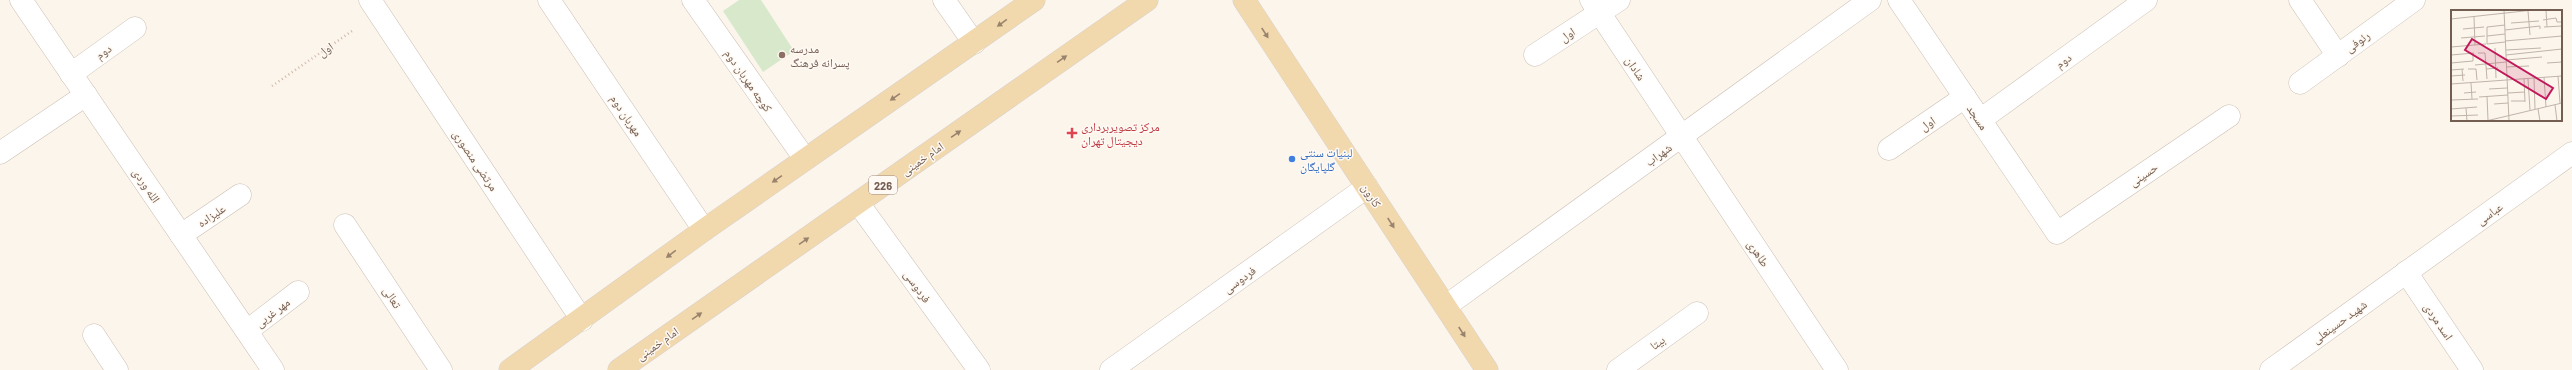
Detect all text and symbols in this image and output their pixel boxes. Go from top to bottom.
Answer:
inset map [2451,10,2562,121]
one-way arrow [997,19,1007,27]
street label: اول [1557,24,1578,45]
one-way arrow [1262,27,1269,38]
street label: رئوفی [2342,27,2373,55]
street label: اول [315,39,336,60]
street label: دوم [92,40,115,63]
place label: مدرسه پسرانه فرهنگ [790,41,850,70]
street label: کوچه مهربان دوم [721,46,776,115]
street label: دوم [2052,49,2075,72]
marker: مدرسه پسرانه فرهنگ [777,50,787,60]
street label: شادان [1622,53,1649,83]
one-way arrow [1057,55,1067,63]
street label: مهربان دوم [606,92,646,140]
one-way arrow [890,93,901,101]
street label: مسجد [1964,102,1991,133]
street label: اول [1917,113,1938,134]
place label: مرکز تصویربرداری دیجیتال تهران [1081,119,1160,148]
street label: مرتضی منصوری [450,127,501,194]
marker: مرکز تصویربرداری دیجیتال تهران [1066,127,1078,139]
one-way arrow [950,130,961,138]
street label: امام خمینی [898,138,947,179]
street label: شهراب [1642,140,1675,169]
place label: لبنیات سنتی گلپایگان [1300,145,1353,174]
marker: لبنیات سنتی گلپایگان [1287,154,1297,164]
street label: حسینی [2126,159,2161,190]
street label: الله وردی [130,165,164,206]
one-way arrow [772,175,782,183]
road number: 226 [869,176,897,194]
street label: کارون [1358,181,1385,210]
street label: عباسی [2473,199,2506,228]
street label: علیزاده [194,201,228,230]
one-way arrow [1387,218,1395,228]
one-way arrow [798,237,809,245]
street label: طاهری [1744,237,1773,270]
one-way arrow [666,250,677,259]
street label: فردوسی [1220,263,1259,296]
street label: فردوسی [901,267,934,306]
street label: تعالی [380,284,405,311]
street label: مهر غربی [252,294,293,331]
street label: شهید حسینعلی [2309,296,2370,347]
street label: اسد مردی [2421,300,2456,343]
one-way arrow [692,312,702,320]
street label: امام خمینی [633,323,682,364]
one-way arrow [1458,326,1466,337]
street label: بیتا [1647,332,1668,353]

